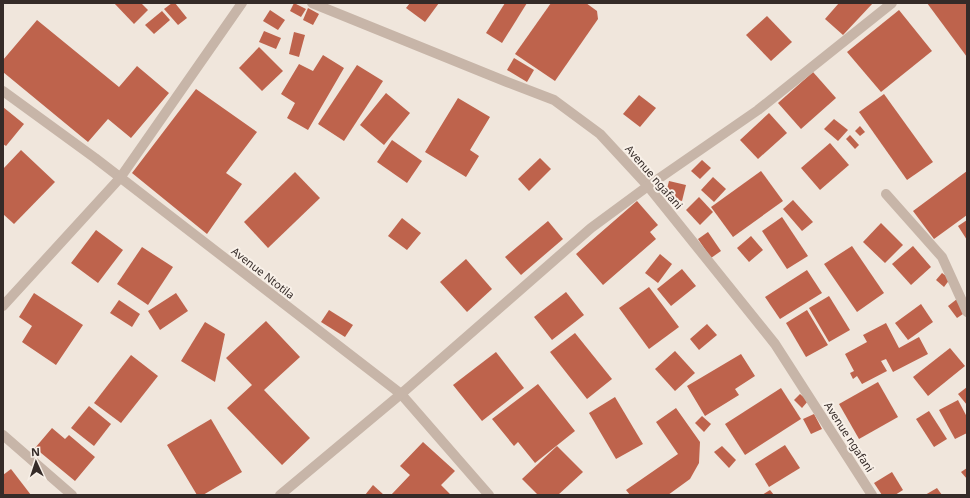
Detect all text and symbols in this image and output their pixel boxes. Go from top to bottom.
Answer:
street label: Avenue ngafani [622,141,687,212]
street label: Avenue Ntotila [229,243,298,302]
street label: Avenue ngafani [821,399,878,475]
north arrow [16,442,56,482]
text: N [31,444,40,459]

